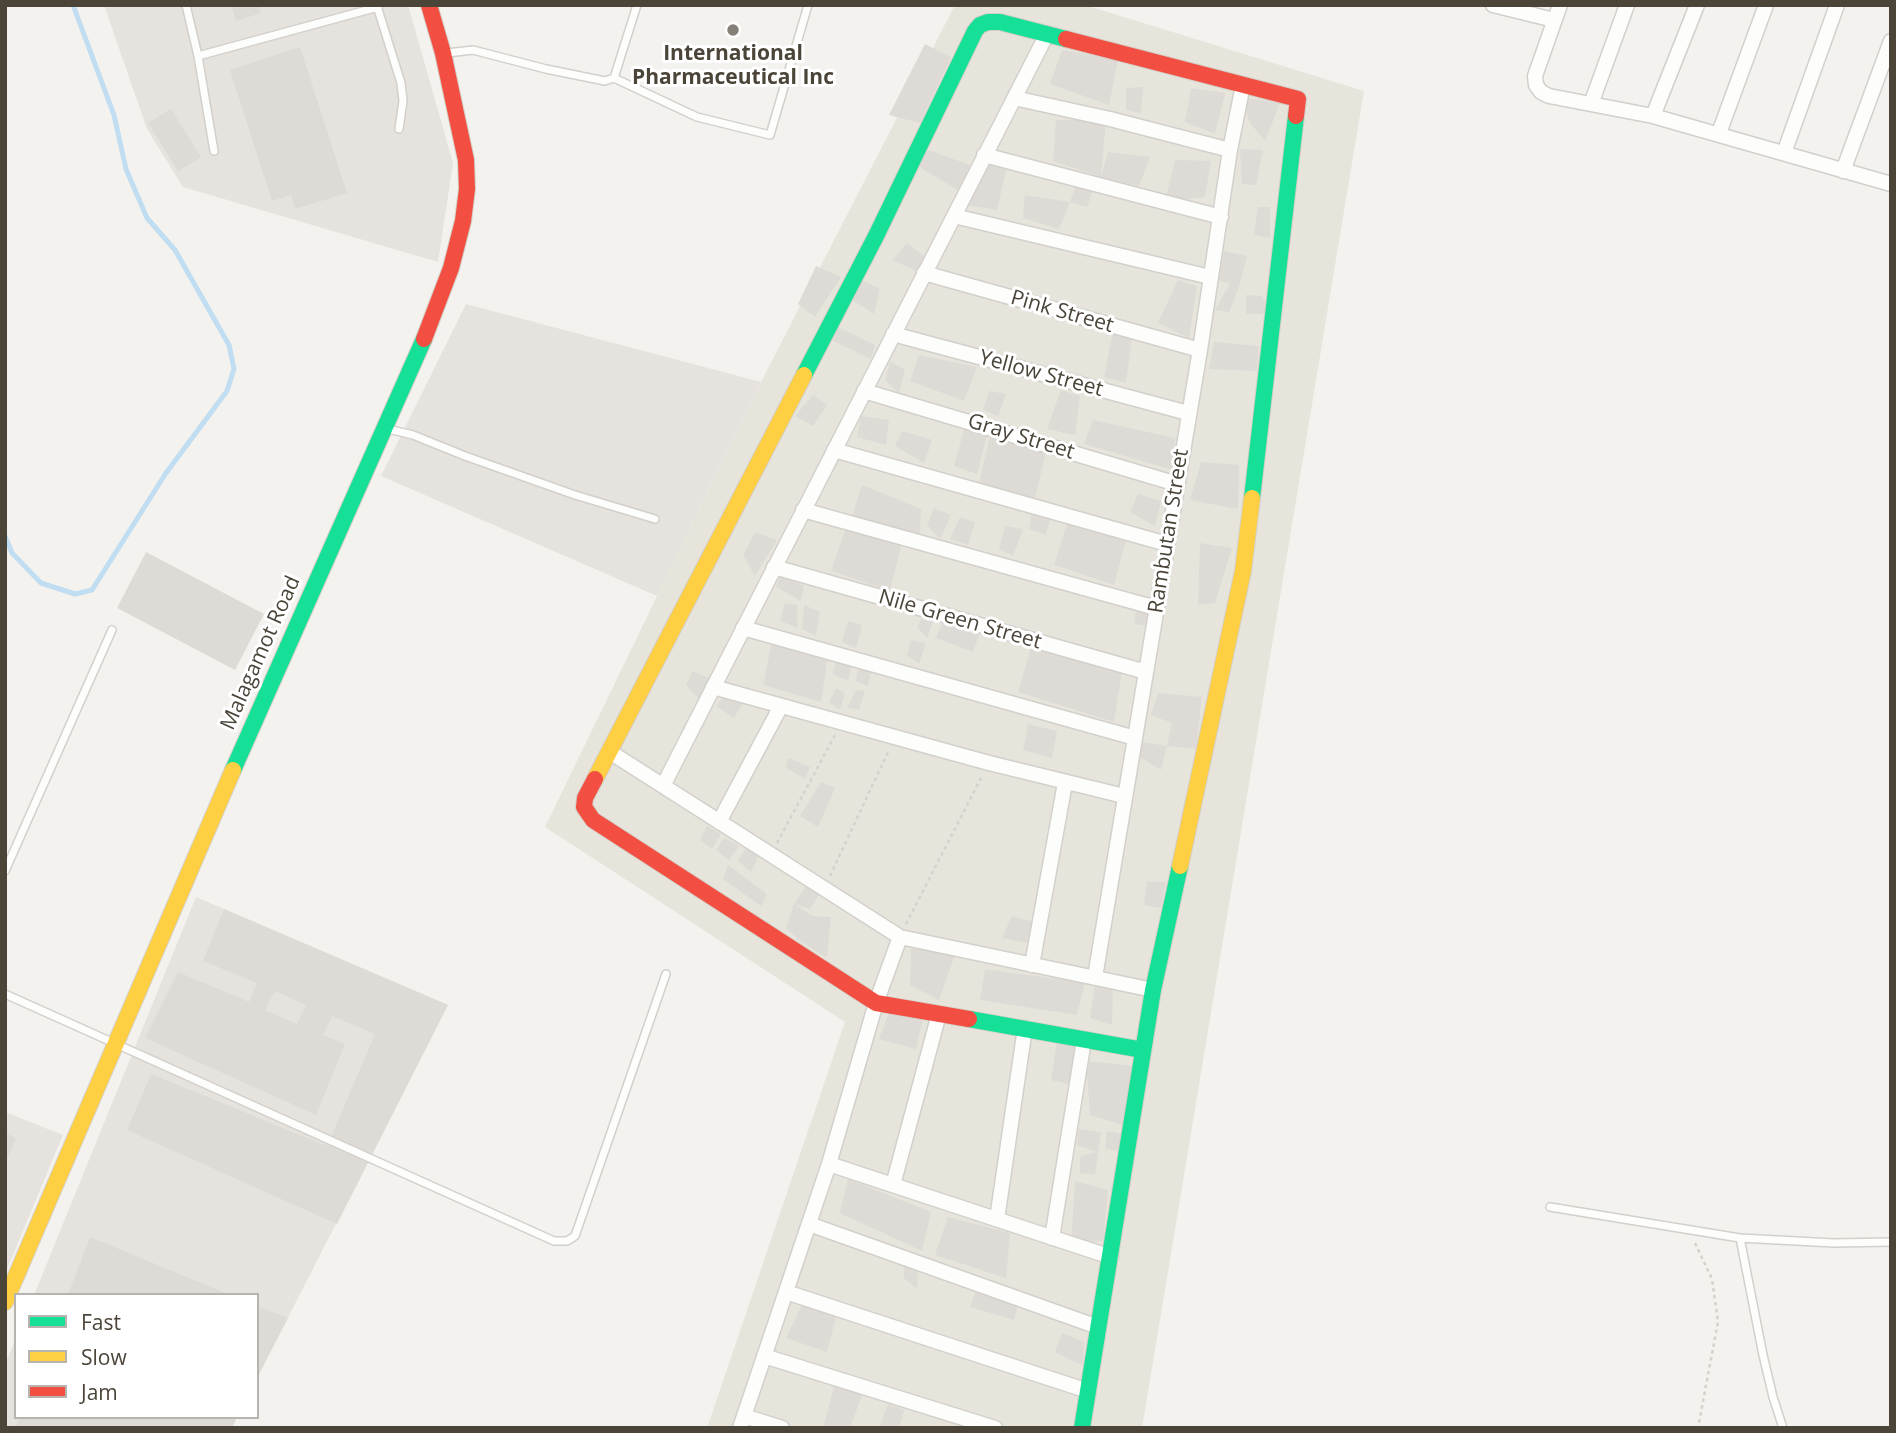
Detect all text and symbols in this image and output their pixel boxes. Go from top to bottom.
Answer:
marker: International Pharmaceutical Inc [725,22,741,38]
place label: International Pharmaceutical Inc [632,41,834,91]
street label: Pink Street [1008,285,1116,339]
street label: Yellow Street [976,345,1106,403]
street label: Gray Street [965,409,1077,465]
street label: Rambutan Street [1144,447,1194,615]
street label: Malagamot Road [216,572,306,734]
street label: Nile Green Street [876,585,1044,655]
legend [14,1293,259,1419]
text: Fast [81,1308,121,1336]
text: Slow [81,1343,127,1371]
text: Jam [81,1378,118,1406]

